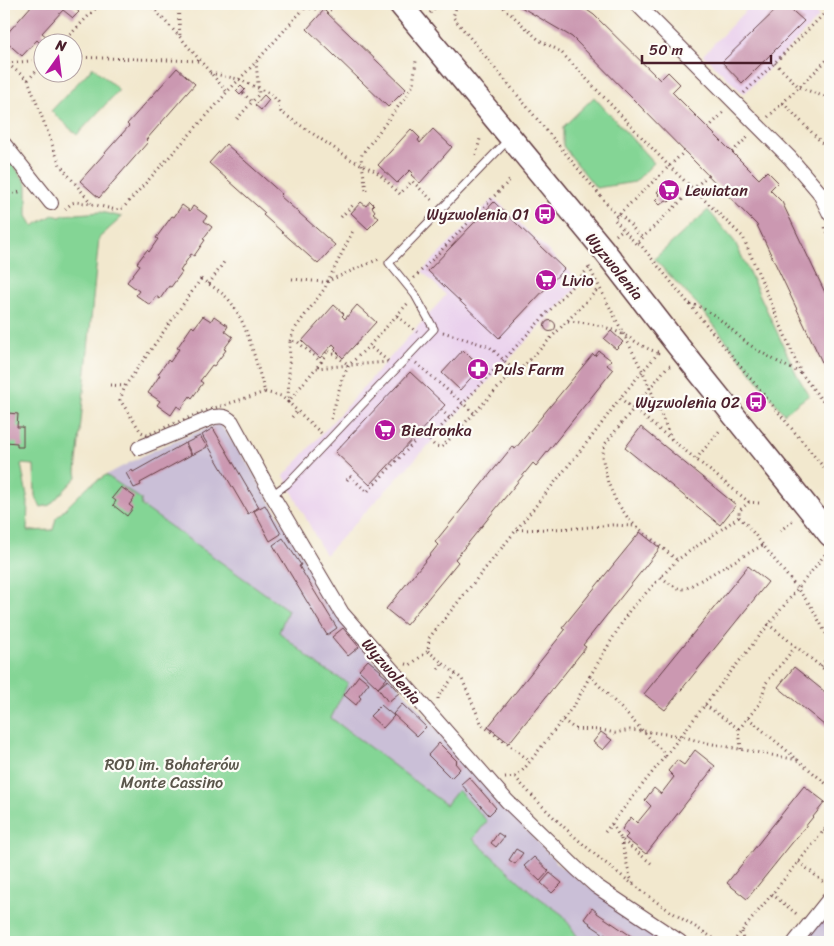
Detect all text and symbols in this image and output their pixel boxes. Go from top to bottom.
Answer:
north arrow [32,32,82,82]
text: N [52,32,69,59]
scale bar [642,32,770,64]
text: 50 m [649,37,684,63]
place label: Lewiatan [685,176,748,205]
supermarket icon: Lewiatan [657,178,681,202]
place label: Wyzwolenia 01 [427,200,529,229]
bus stop icon: Wyzwolenia 01 [533,202,557,226]
street label: Wyzwolenia [578,226,651,307]
place label: Livio [562,266,594,295]
supermarket icon: Livio [534,268,558,292]
place label: Puls Farm [494,355,564,384]
pharmacy icon: Puls Farm [466,357,490,381]
place label: Wyzwolenia 02 [635,388,740,417]
bus stop icon: Wyzwolenia 02 [744,390,768,414]
place label: Biedronka [401,416,472,445]
supermarket icon: Biedronka [373,418,397,442]
street label: Wyzwolenia [354,631,429,712]
park label: ROD im. Bohaterów Monte Cassino [105,750,239,797]

